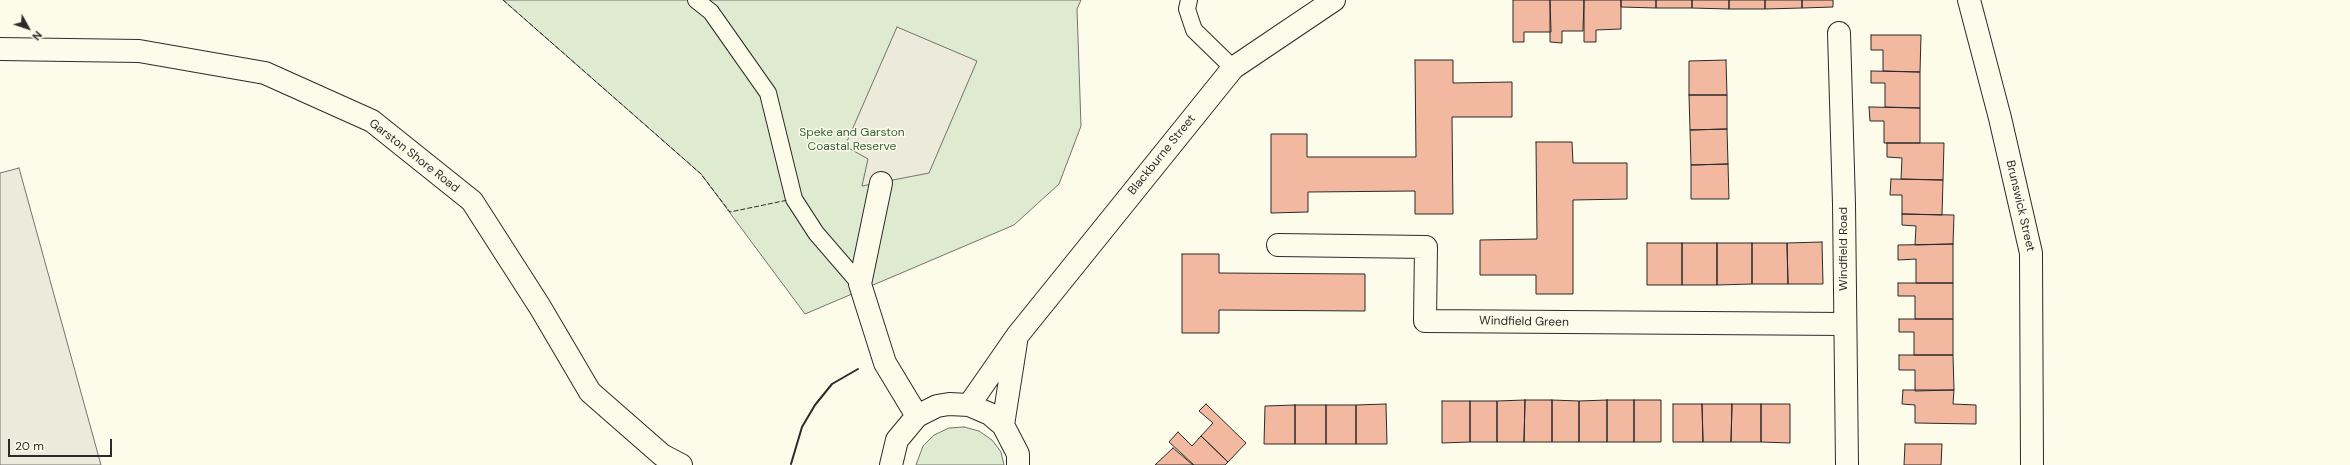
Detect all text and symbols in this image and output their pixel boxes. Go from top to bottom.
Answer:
north arrow [8,8,48,48]
text: N [29,28,45,43]
street label: Blackburne Street [1125,112,1199,198]
street label: Garston Shore Road [366,116,462,196]
park label: Speke and Garston Coastal Reserve [799,126,905,154]
street label: Brunswick Street [2002,159,2038,253]
street label: Windfield Road [1837,207,1851,291]
street label: Windfield Green [1479,314,1569,330]
scale bar [10,431,114,457]
text: 20 m [15,438,44,454]

